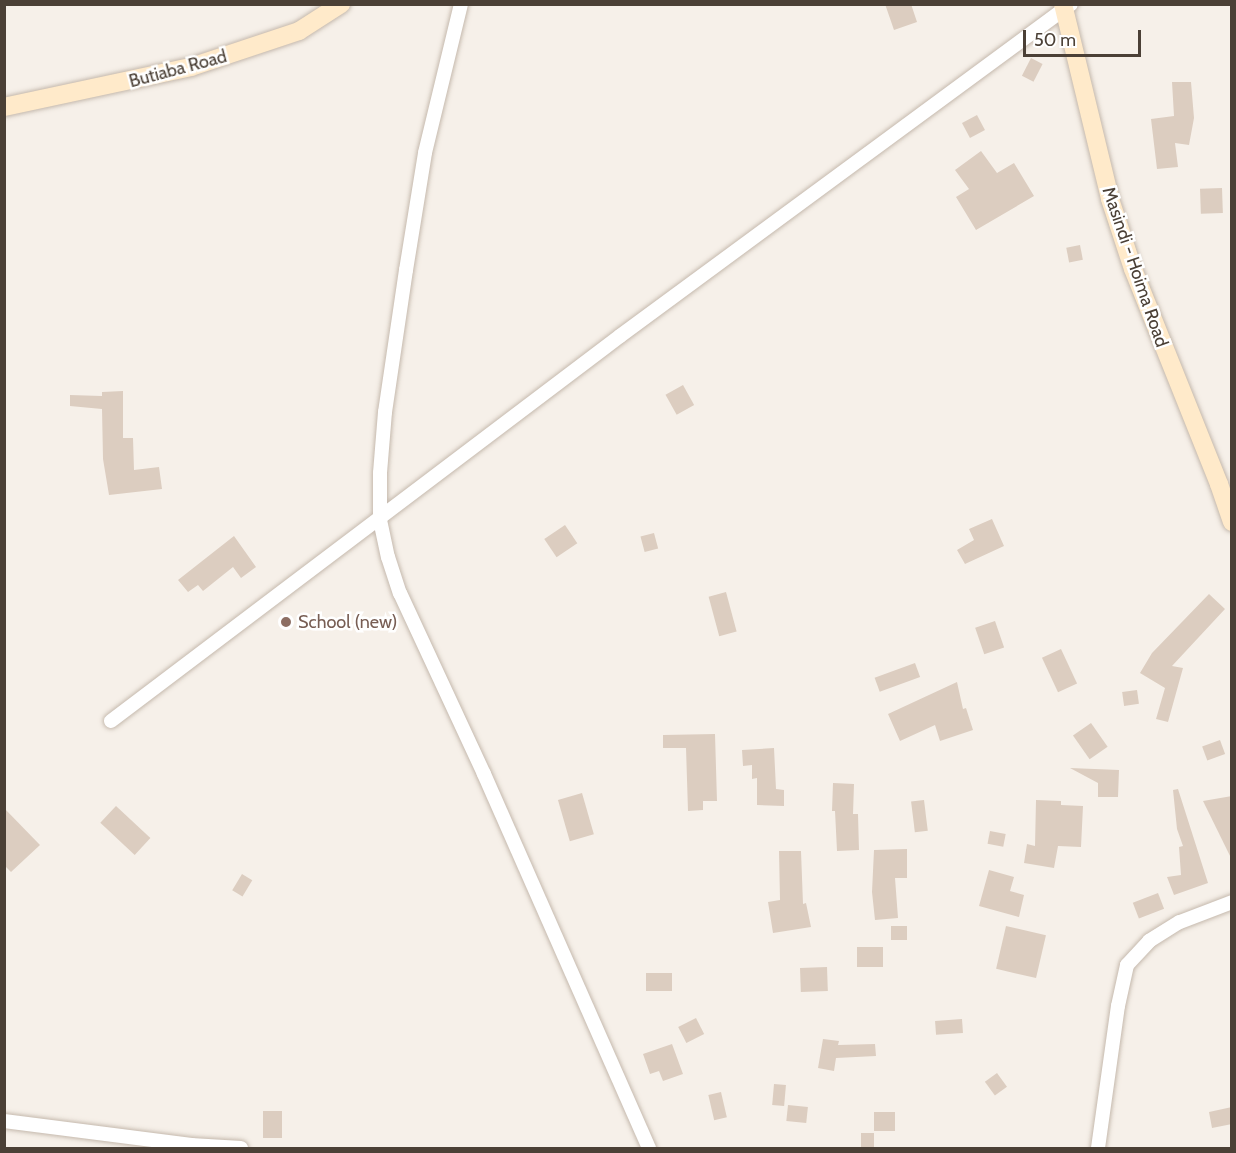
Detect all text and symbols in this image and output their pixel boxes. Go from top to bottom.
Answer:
scale bar [1026,18,1144,56]
text: 50 m [1034,29,1076,51]
street label: Butiaba Road [127,46,229,92]
street label: Masindi - Hoima Road [1097,184,1173,350]
place label: School (new) [298,611,397,633]
marker: School (new) [279,615,293,629]

